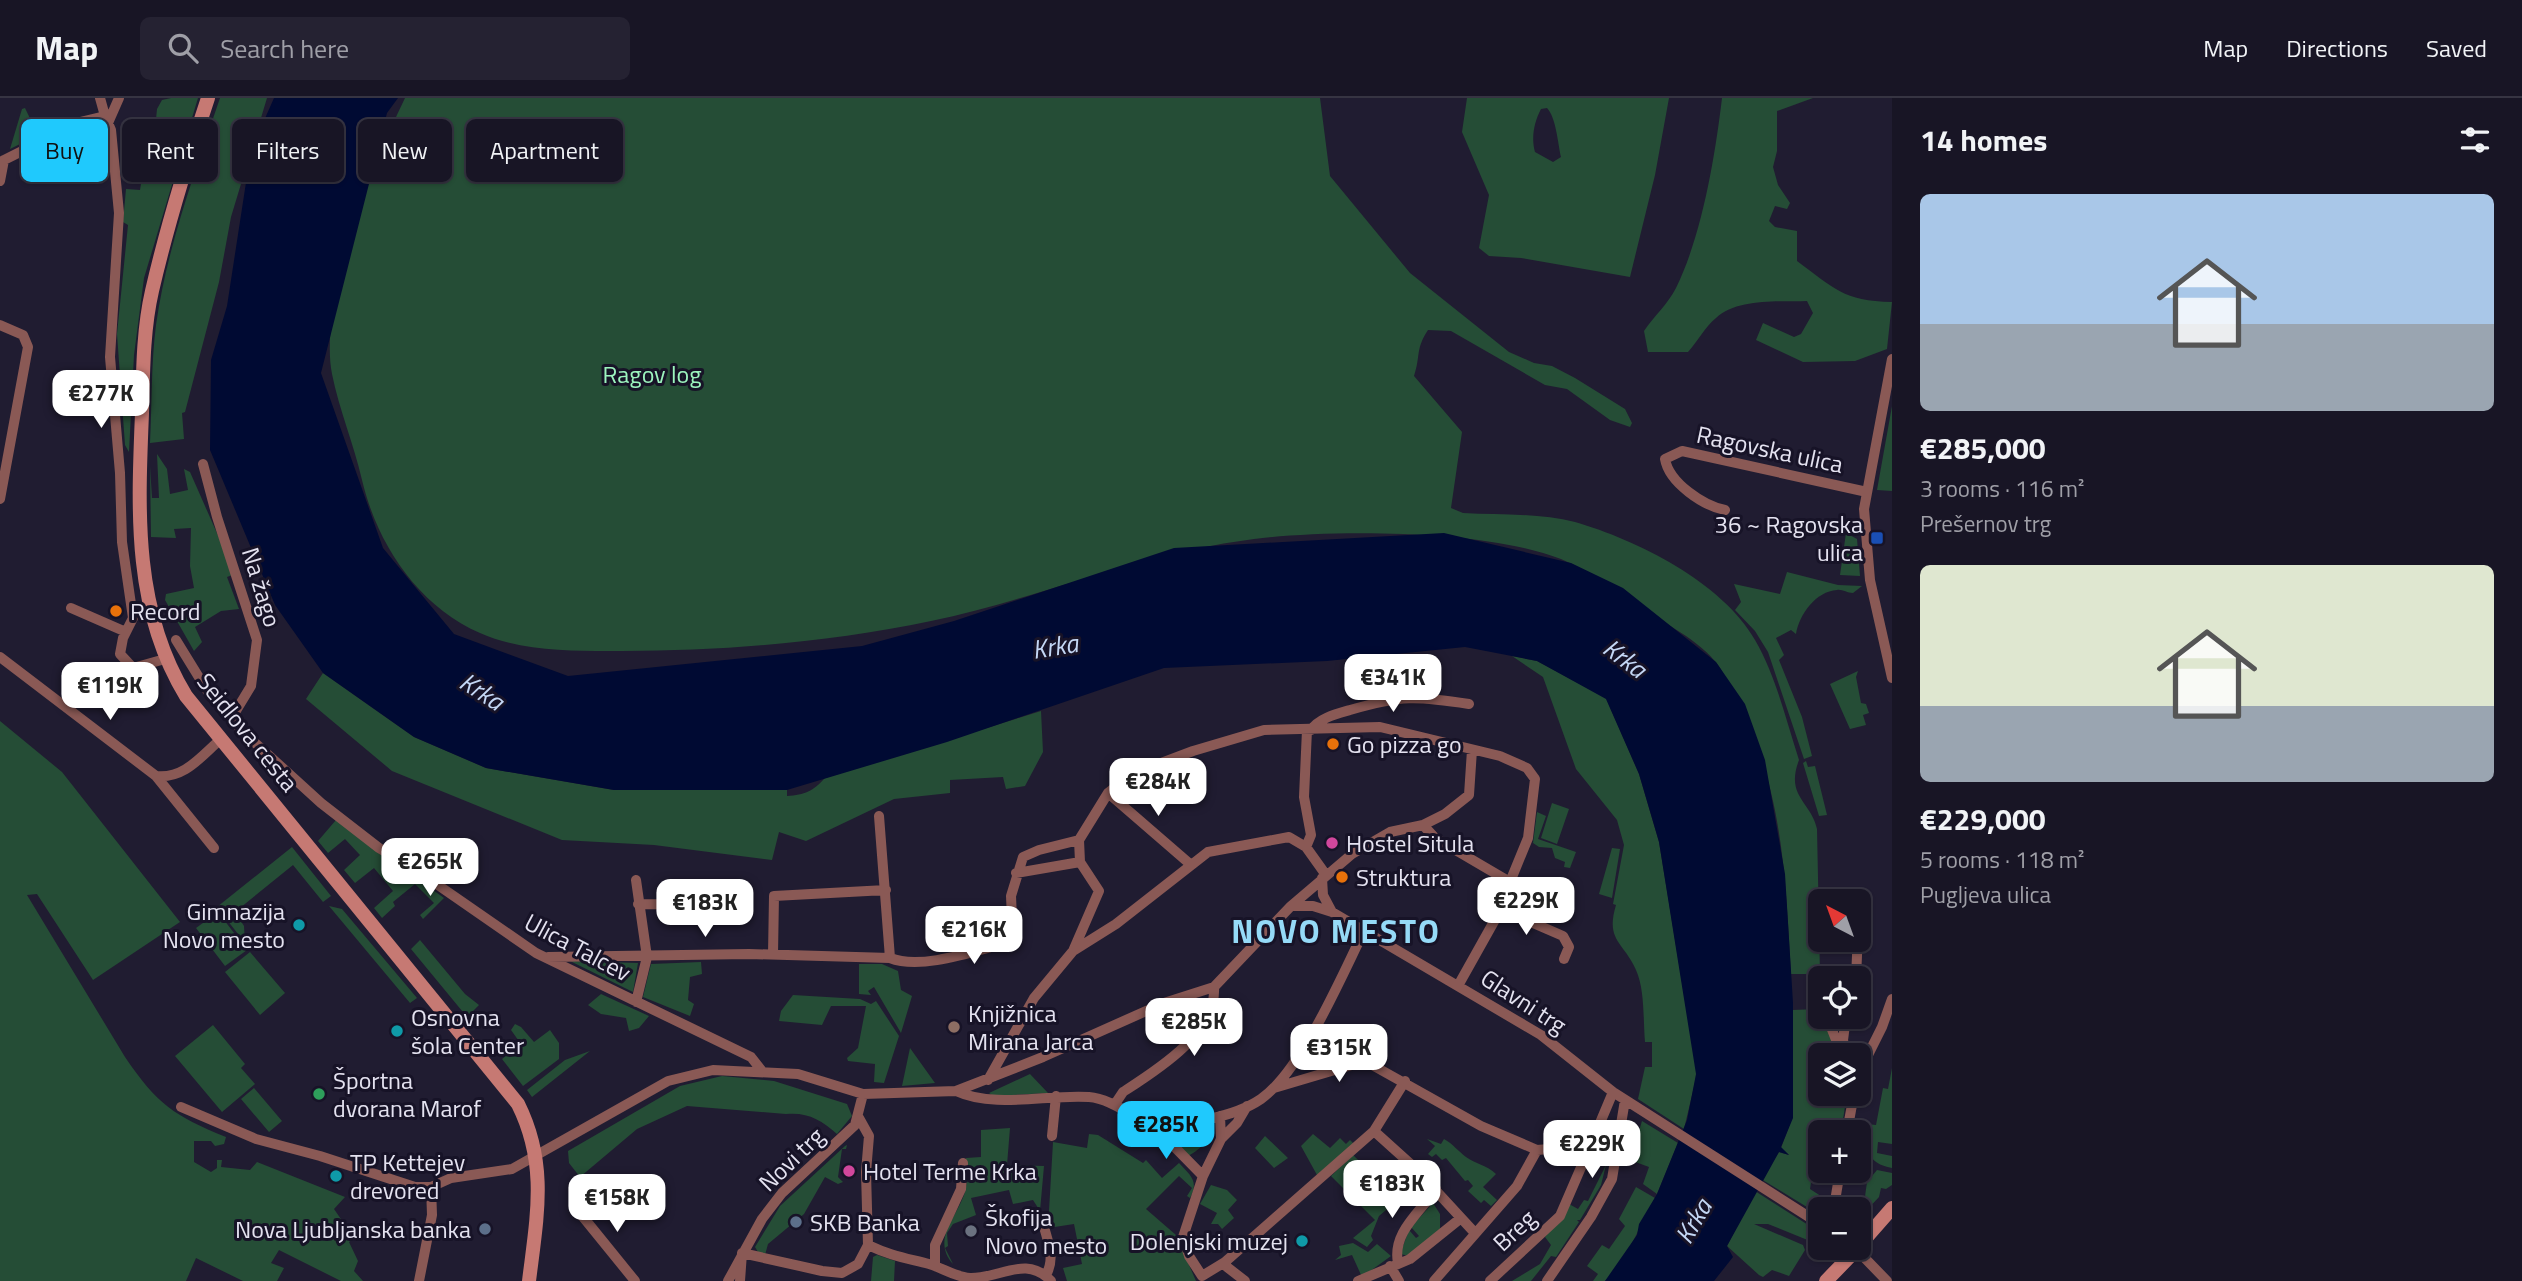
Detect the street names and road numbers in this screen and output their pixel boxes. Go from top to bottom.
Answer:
street label: Ragovska ulica [1693,416,1847,482]
street label: Na žago [233,543,291,631]
street label: Seidlova cesta [189,665,307,799]
street label: Ulica Talcev [518,904,638,990]
street label: Glavni trg [1474,960,1574,1042]
street label: Novi trg [750,1118,832,1200]
street label: Breg [1484,1201,1544,1259]

